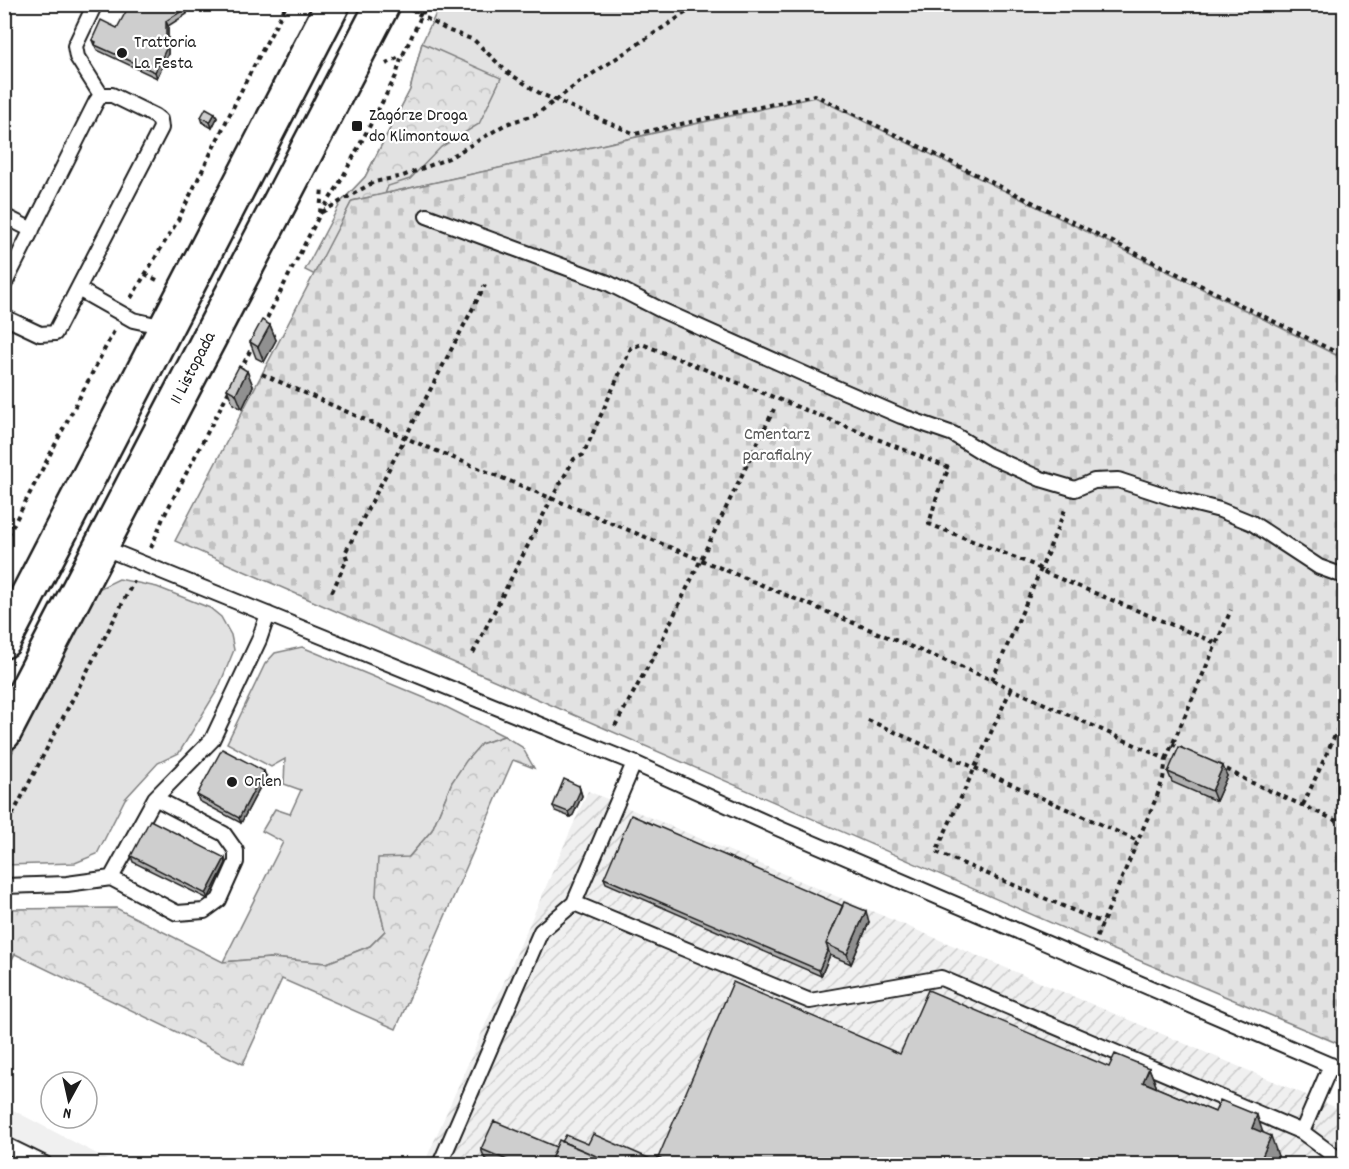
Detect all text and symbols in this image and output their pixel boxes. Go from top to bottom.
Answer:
place label: Trattoria La Festa [134,31,197,77]
marker: Trattoria La Festa [115,46,129,60]
place label: Zagórze Droga do Klimontowa [369,104,469,150]
marker: Zagórze Droga do Klimontowa [350,119,364,133]
street label: 11 Listopada [164,327,223,409]
park label: Cmentarz parafialny [743,423,812,469]
place label: Orlen [244,770,282,795]
marker: Orlen [225,775,239,789]
north arrow [39,1070,99,1130]
text: N [62,1100,73,1124]

